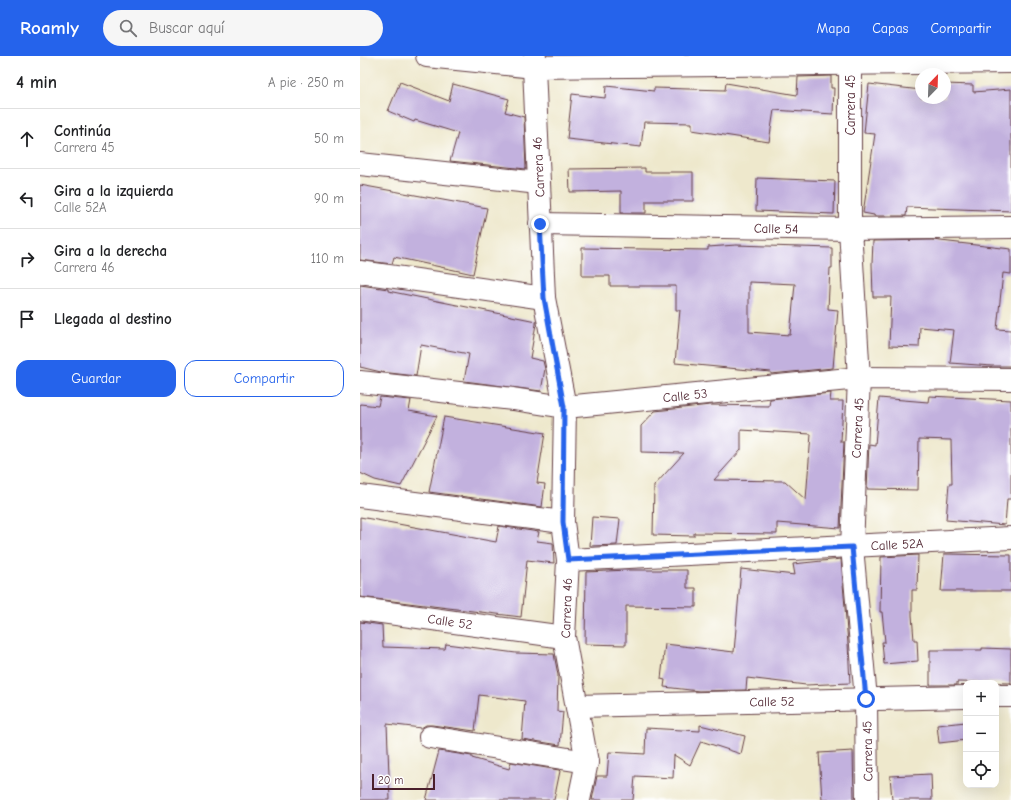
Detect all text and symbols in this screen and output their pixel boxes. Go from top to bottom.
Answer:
search box [103,10,383,46]
text: Roamly [20,17,79,39]
icon: search [117,17,139,39]
text: Buscar aquí [149,19,225,37]
text: Mapa [817,20,850,37]
text: Capas [872,20,908,37]
text: Compartir [930,20,991,37]
north arrow [915,68,951,104]
text: 4 min [16,73,57,92]
text: A pie · 250 m [268,75,344,90]
street label: Carrera 45 [843,75,858,135]
text: Continúa [54,122,111,140]
icon: ahead [16,128,38,150]
text: 50 m [314,131,344,146]
street label: Carrera 46 [529,136,548,198]
text: Carrera 45 [54,140,115,155]
text: Gira a la izquierda [54,182,174,200]
icon: left [16,188,38,210]
text: 90 m [314,191,344,206]
text: Calle 52A [54,200,107,215]
route end [531,215,549,233]
street label: Calle 54 [754,221,798,236]
text: Gira a la derecha [54,242,167,260]
icon: right [16,248,38,270]
text: 110 m [311,251,344,266]
text: Carrera 46 [54,260,115,275]
icon: arrive [16,308,38,330]
text: Llegada al destino [54,310,172,328]
button: Guardar [16,360,176,397]
button: Compartir [184,360,344,397]
street label: Calle 53 [662,386,708,405]
street label: Carrera 45 [848,397,867,459]
street label: Calle 52A [870,536,924,553]
street label: Carrera 46 [558,577,575,639]
street label: Calle 52 [427,611,473,632]
map controls [963,680,999,788]
button: + [963,680,999,716]
route start [857,690,875,708]
street label: Calle 52 [749,694,795,709]
button: − [963,716,999,752]
street label: Carrera 45 [859,721,876,781]
button: locate [963,752,999,788]
scale bar [372,772,435,791]
text: 20 m [378,774,403,787]

